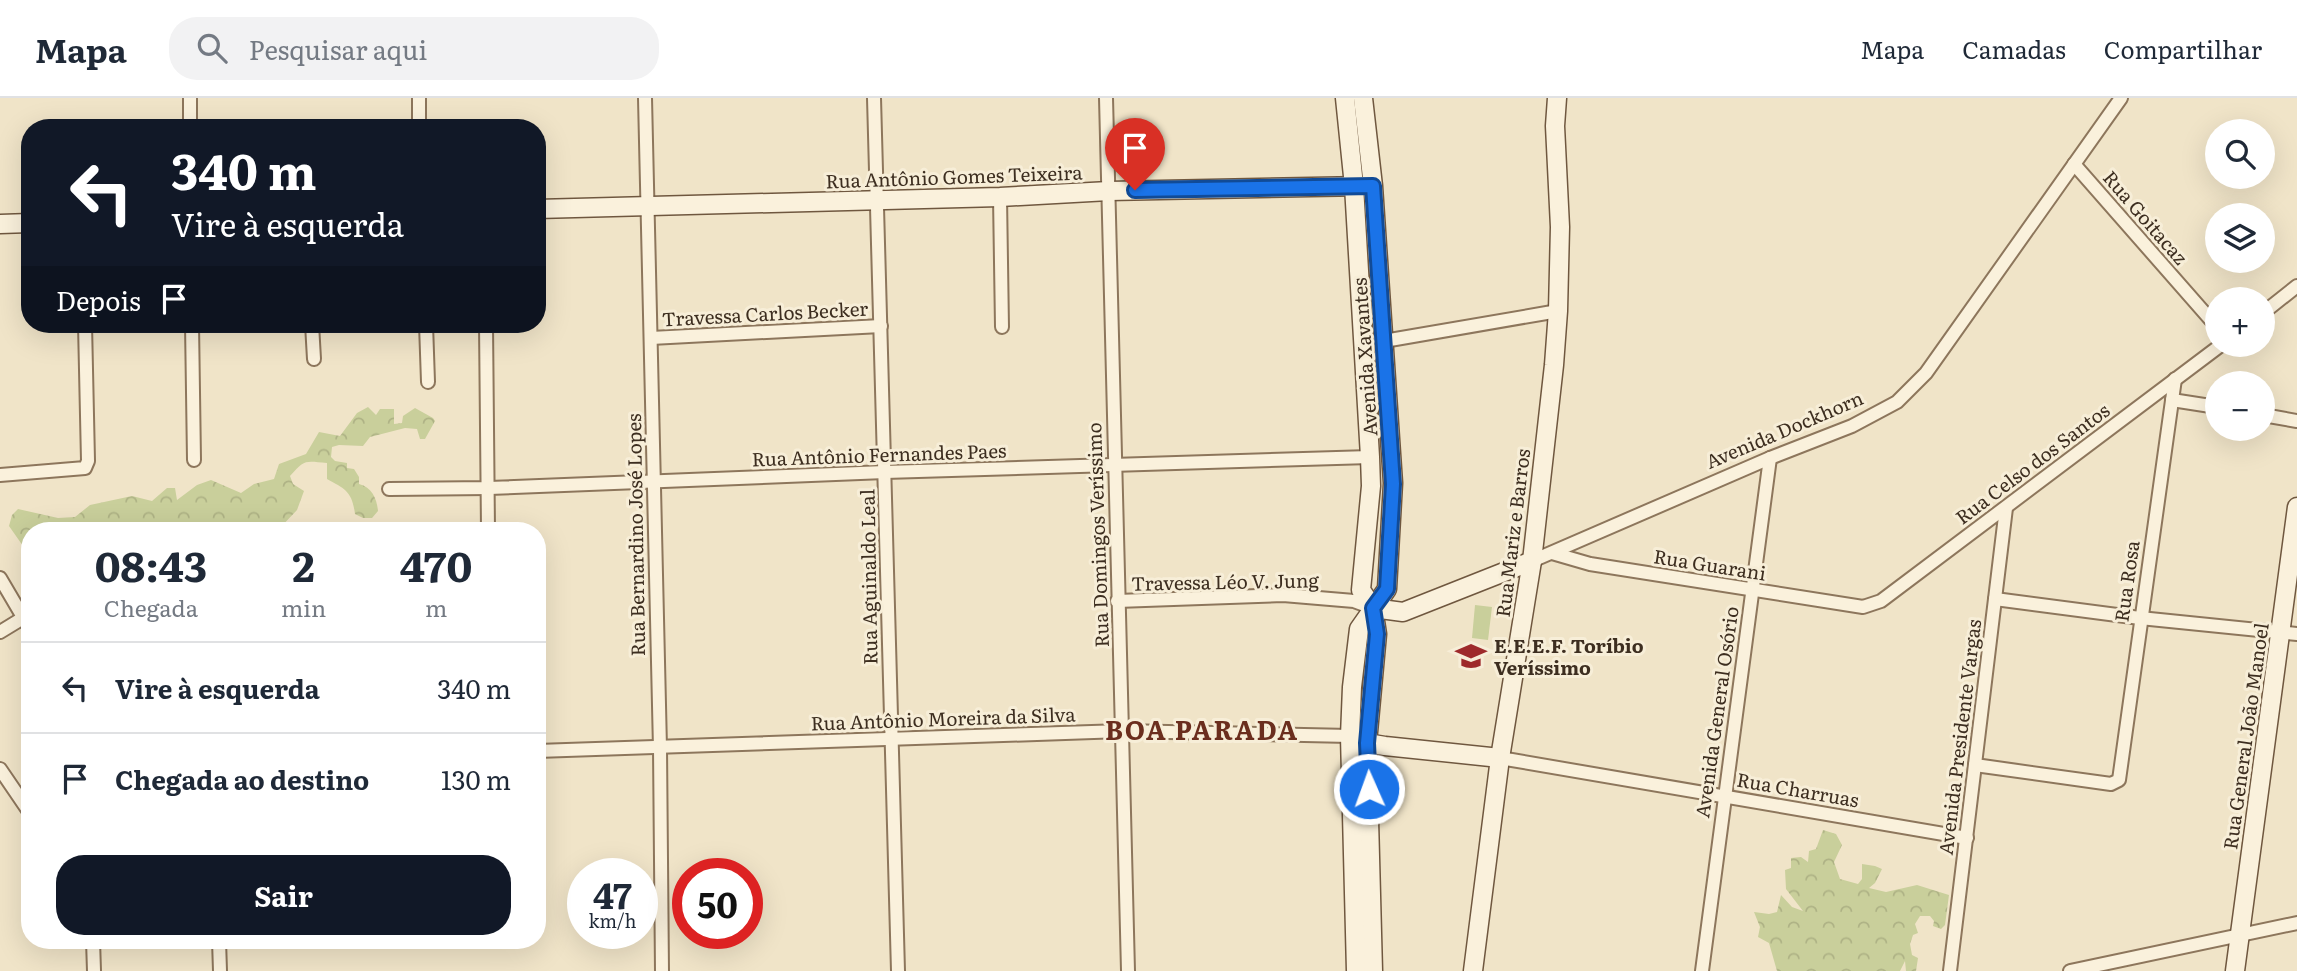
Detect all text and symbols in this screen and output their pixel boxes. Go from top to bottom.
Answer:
search box [169,17,659,80]
text: Mapa [35,24,127,73]
icon: search [193,29,231,67]
text: Pesquisar aqui [249,29,427,68]
text: Mapa [1860,31,1924,66]
text: Camadas [1962,31,2066,66]
text: Compartilhar [2104,31,2262,66]
pin [1105,118,1165,190]
map controls [2205,119,2275,441]
button: search [2205,119,2275,189]
icon: arrive [1116,129,1154,167]
text: 340 m [171,132,317,205]
icon: left [56,147,147,238]
street label: Rua Antônio Gomes Teixeira [825,157,1084,194]
street label: Rua Goitacaz [2097,164,2195,270]
text: Vire à esquerda [171,199,404,247]
button: layers [2205,203,2275,273]
street label: Avenida Xavantes [1344,276,1384,437]
text: Depois [56,280,141,319]
icon: arrive [155,280,193,318]
button: + [2205,287,2275,357]
street label: Travessa Carlos Becker [661,294,869,332]
button: − [2205,371,2275,441]
street label: Avenida Dockhorn [1701,383,1867,475]
street label: Rua Celso dos Santos [1949,395,2115,530]
street label: Rua Bernardino José Lopes [619,413,651,657]
street label: Rua Domingos Veríssimo [1079,422,1115,648]
street label: Rua Antônio Fernandes Paes [751,436,1007,472]
street label: Rua Mariz e Barros [1488,447,1536,619]
street label: Rua Aguinaldo Leal [852,489,884,665]
text: 08:43 [95,533,207,595]
text: 2 [292,533,315,595]
text: 470 [400,533,472,595]
street label: Rua Rosa [2106,538,2146,623]
street label: Rua Guarani [1652,541,1768,587]
street label: Travessa Léo V. Jung [1131,565,1320,597]
text: Chegada [104,590,198,624]
text: min [281,590,326,624]
text: m [425,590,447,624]
street label: Avenida General Osório [1687,605,1745,819]
street label: Avenida Presidente Vargas [1931,617,1987,856]
street label: Rua General João Manoel [2215,621,2275,851]
place label: E.E.E.F. Toríbio Veríssimo [1494,631,1644,681]
school or university icon: E.E.E.F. Toríbio Veríssimo [1454,639,1488,673]
text: Vire à esquerda [115,668,320,707]
text: 340 m [437,668,511,707]
icon: left [56,669,94,707]
street label: Rua Antônio Moreira da Silva [810,699,1077,737]
district label: BOA PARADA [1105,709,1299,748]
position arrow [1332,752,1406,826]
text: Chegada ao destino [115,759,369,798]
text: 130 m [441,759,511,798]
icon: arrive [56,760,94,798]
street label: Rua Charruas [1735,764,1862,814]
button: Sair [56,855,511,935]
speed limit sign: 50 [672,858,763,949]
text: 47 [593,868,632,920]
text: km/h [589,907,636,934]

